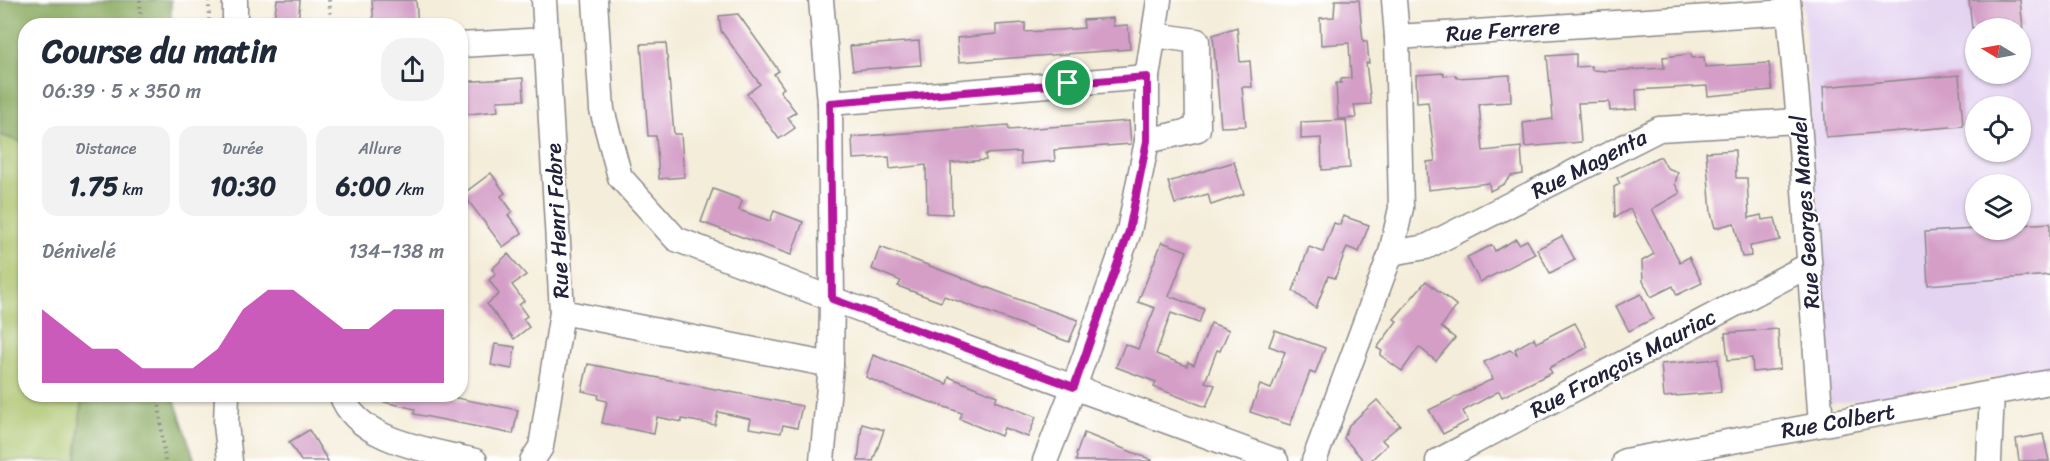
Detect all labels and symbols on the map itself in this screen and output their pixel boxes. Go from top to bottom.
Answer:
street label: Rue Ferrere [1445,7,1561,53]
north arrow [1965,18,2031,84]
pin [1042,57,1093,108]
street label: Rue Georges Mandel [1779,113,1831,310]
street label: Rue Magenta [1524,118,1655,210]
street label: Rue Henri Fabre [533,142,581,300]
street label: Rue François Mauriac [1522,297,1724,429]
street label: Rue Colbert [1778,392,1898,450]

